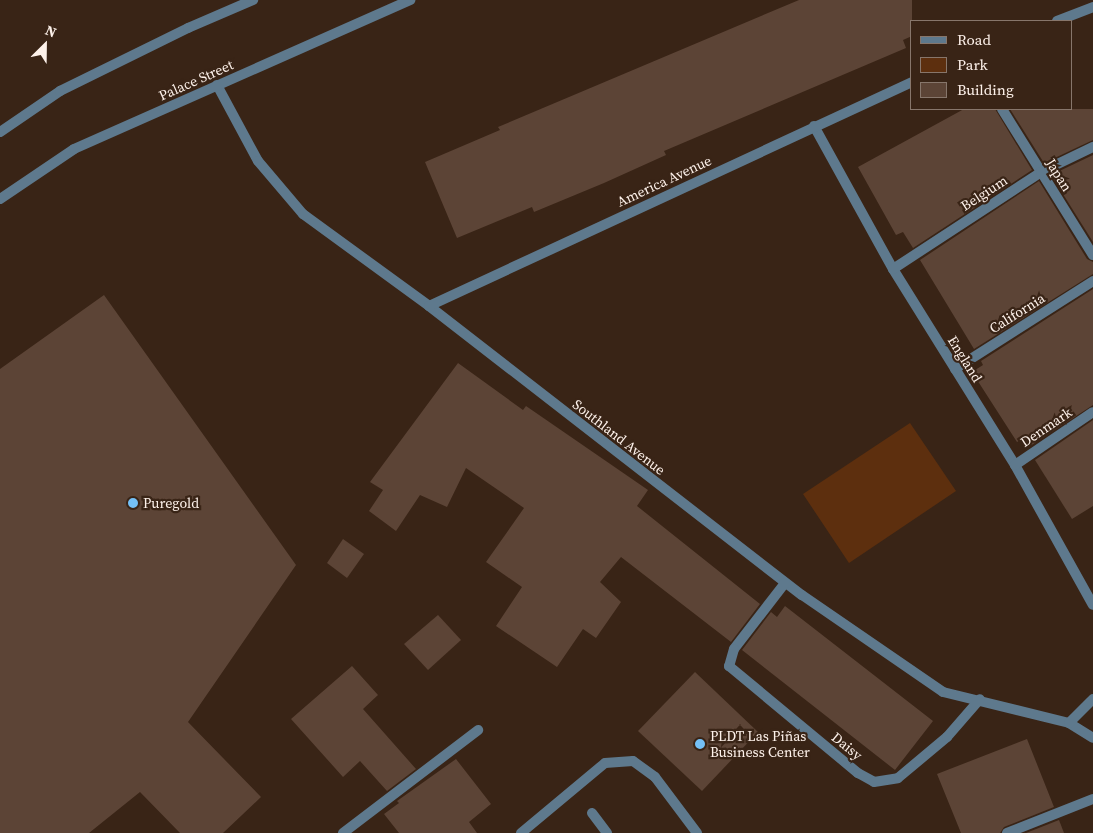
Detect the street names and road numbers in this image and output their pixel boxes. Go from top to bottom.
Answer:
street label: Palace Street [156,56,236,104]
street label: America Avenue [614,152,714,210]
street label: Japan [1042,156,1076,194]
street label: Belgium [958,172,1010,214]
street label: California [986,289,1048,337]
street label: England [944,333,986,385]
street label: Southland Avenue [569,396,669,478]
street label: Denmark [1017,404,1075,450]
street label: Daisy [828,729,866,763]

